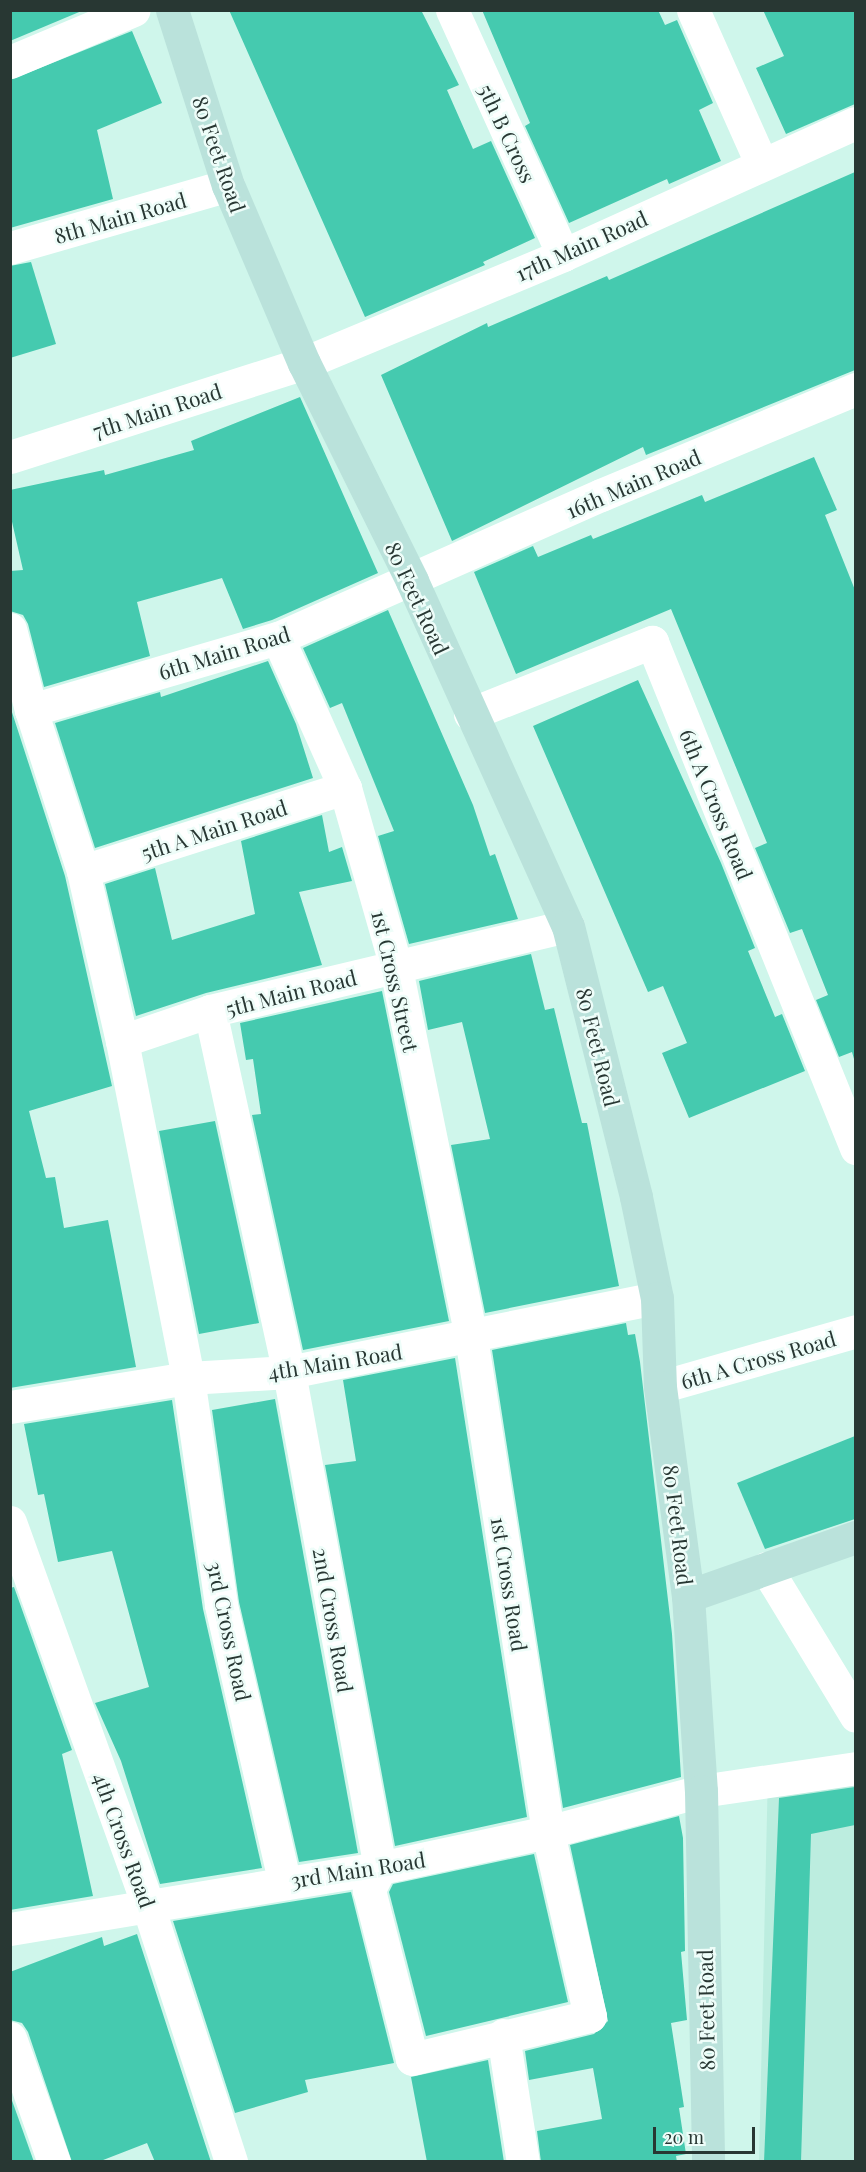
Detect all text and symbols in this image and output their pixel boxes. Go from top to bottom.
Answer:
street label: 5th B Cross [474,80,542,186]
street label: 80 Feet Road [188,92,252,216]
street label: 8th Main Road [51,186,189,248]
street label: 17th Main Road [511,205,651,285]
street label: 7th Main Road [89,377,225,443]
street label: 16th Main Road [562,443,704,523]
street label: 80 Feet Road [381,537,455,659]
street label: 6th Main Road [155,620,293,684]
street label: 6th A Cross Road [675,725,759,883]
street label: 5th A Main Road [138,793,290,865]
street label: 1st Cross Street [367,907,425,1055]
street label: 5th Main Road [223,964,359,1020]
street label: 80 Feet Road [572,985,626,1109]
street label: 6th A Cross Road [677,1325,839,1393]
street label: 4th Main Road [266,1338,404,1384]
street label: 80 Feet Road [659,1463,699,1587]
street label: 1st Cross Road [487,1515,533,1653]
street label: 2nd Cross Road [309,1546,359,1694]
street label: 3rd Cross Road [203,1559,257,1703]
street label: 4th Cross Road [89,1769,161,1911]
street label: 3rd Main Road [289,1846,427,1892]
street label: 80 Feet Road [691,1949,719,2071]
scale bar [656,2115,758,2153]
text: 20 m [664,2125,704,2149]

